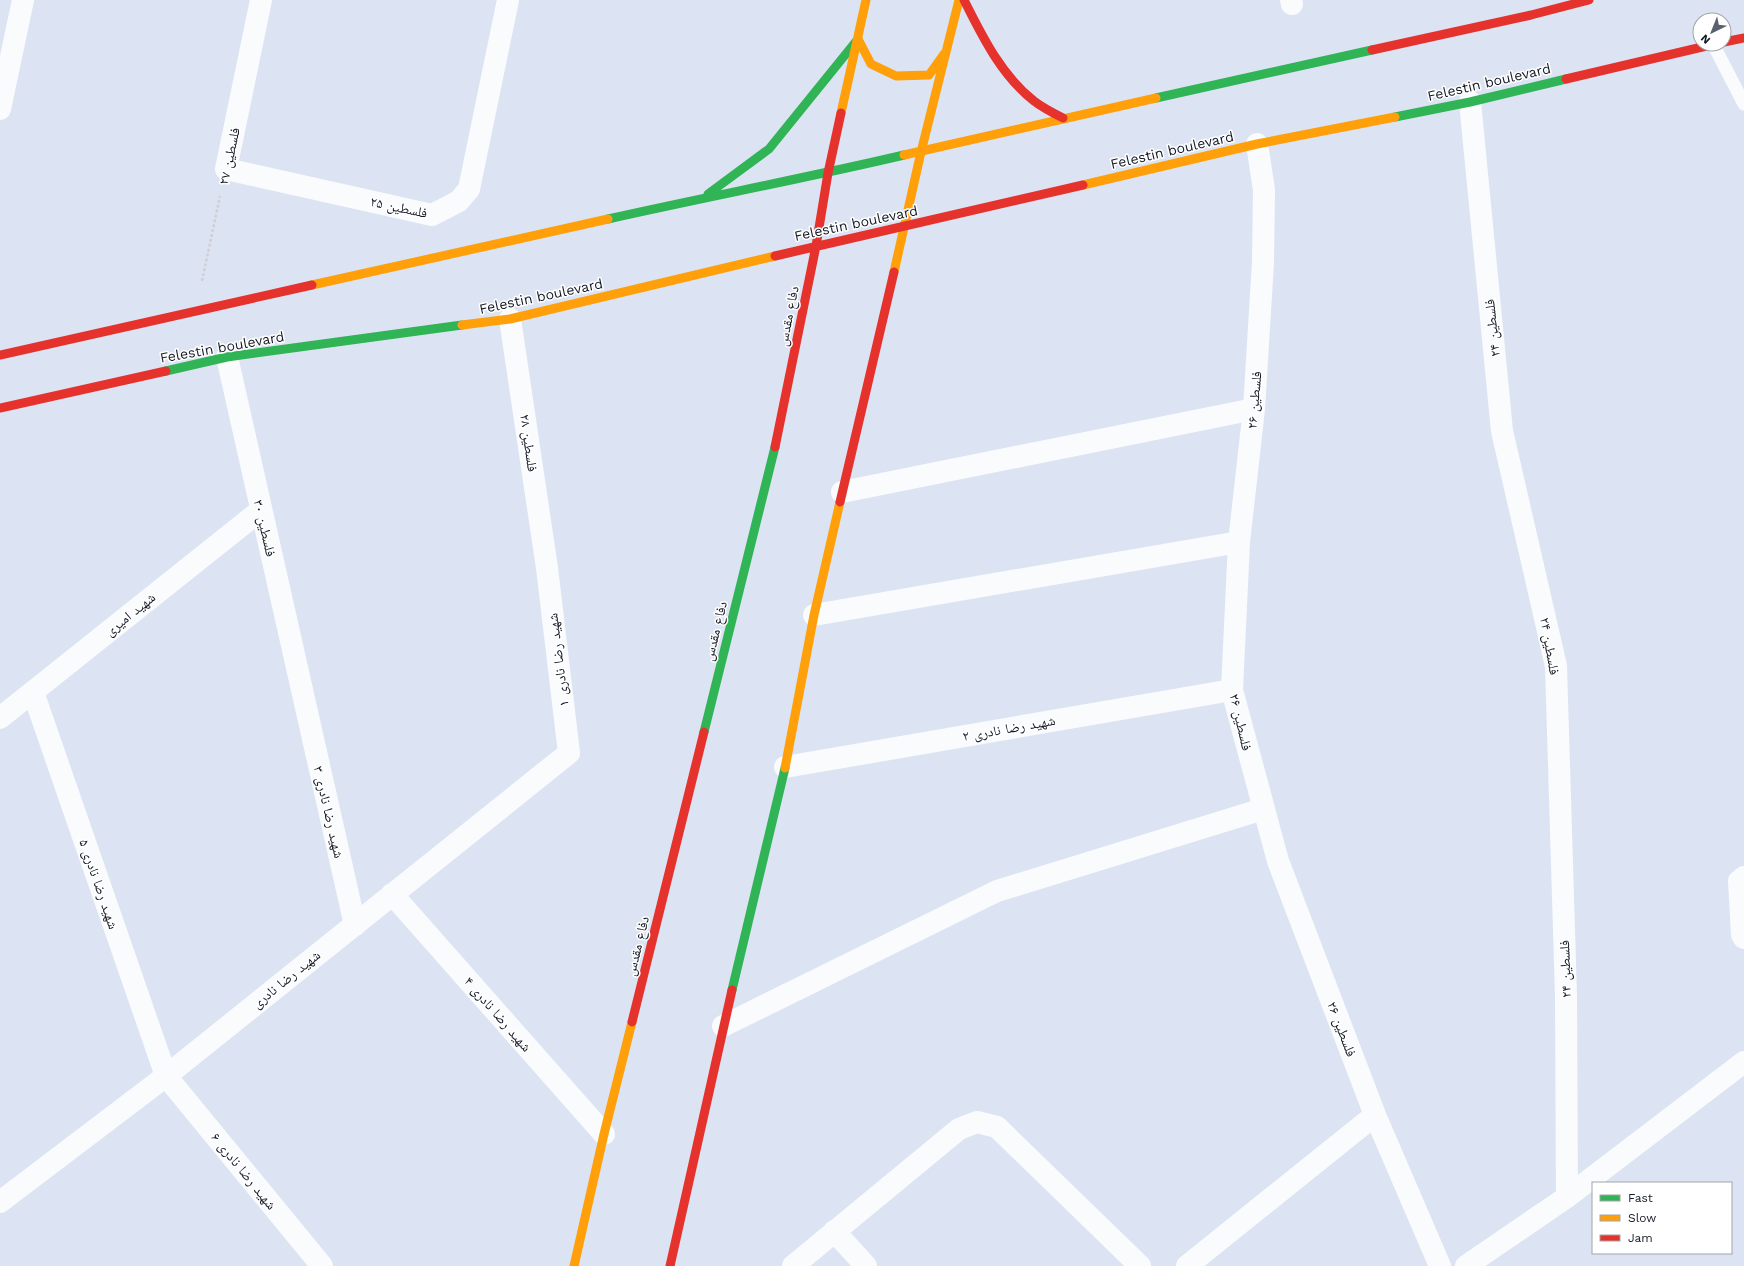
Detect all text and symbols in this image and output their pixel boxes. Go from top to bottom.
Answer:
north arrow [1692,12,1732,52]
text: N [1698,31,1713,46]
street label: Felestin boulevard [1426,60,1552,104]
street label: فلسطین ۲۷ [215,126,244,186]
street label: Felestin boulevard [1109,128,1235,172]
street label: فلسطین ۲۵ [369,193,429,222]
street label: Felestin boulevard [793,202,919,244]
street label: Felestin boulevard [478,275,604,317]
street label: دفاع مقدس [774,284,804,348]
street label: فلسطین ۲۴ [1481,298,1504,358]
street label: Felestin boulevard [159,328,285,366]
street label: فلسطین ۲۶ [1244,370,1266,430]
street label: فلسطین ۲۸ [516,413,541,473]
street label: فلسطین ۳۰ [250,498,279,558]
street label: شهید امیری [102,589,159,640]
street label: دفاع مقدس [700,599,732,663]
street label: شهید رضا نادری ۱ [544,612,573,708]
street label: فلسطین ۲۴ [1536,616,1563,676]
street label: فلسطین ۲۶ [1226,692,1255,752]
street label: شهید رضا نادری ۲ [961,712,1057,745]
street label: شهید رضا نادری ۳ [310,764,347,860]
street label: شهید رضا نادری ۵ [75,837,122,931]
street label: دفاع مقدس [622,914,654,978]
street label: فلسطین ۲۴ [1556,940,1575,998]
street label: شهید رضا نادری [249,947,324,1012]
street label: شهید رضا نادری ۴ [460,973,535,1055]
street label: فلسطین ۲۶ [1323,999,1360,1059]
street label: شهید رضا نادری ۶ [207,1129,280,1213]
legend [1592,1182,1732,1254]
text: Fast [1628,1191,1653,1205]
text: Slow [1628,1211,1656,1225]
text: Jam [1628,1231,1653,1245]

